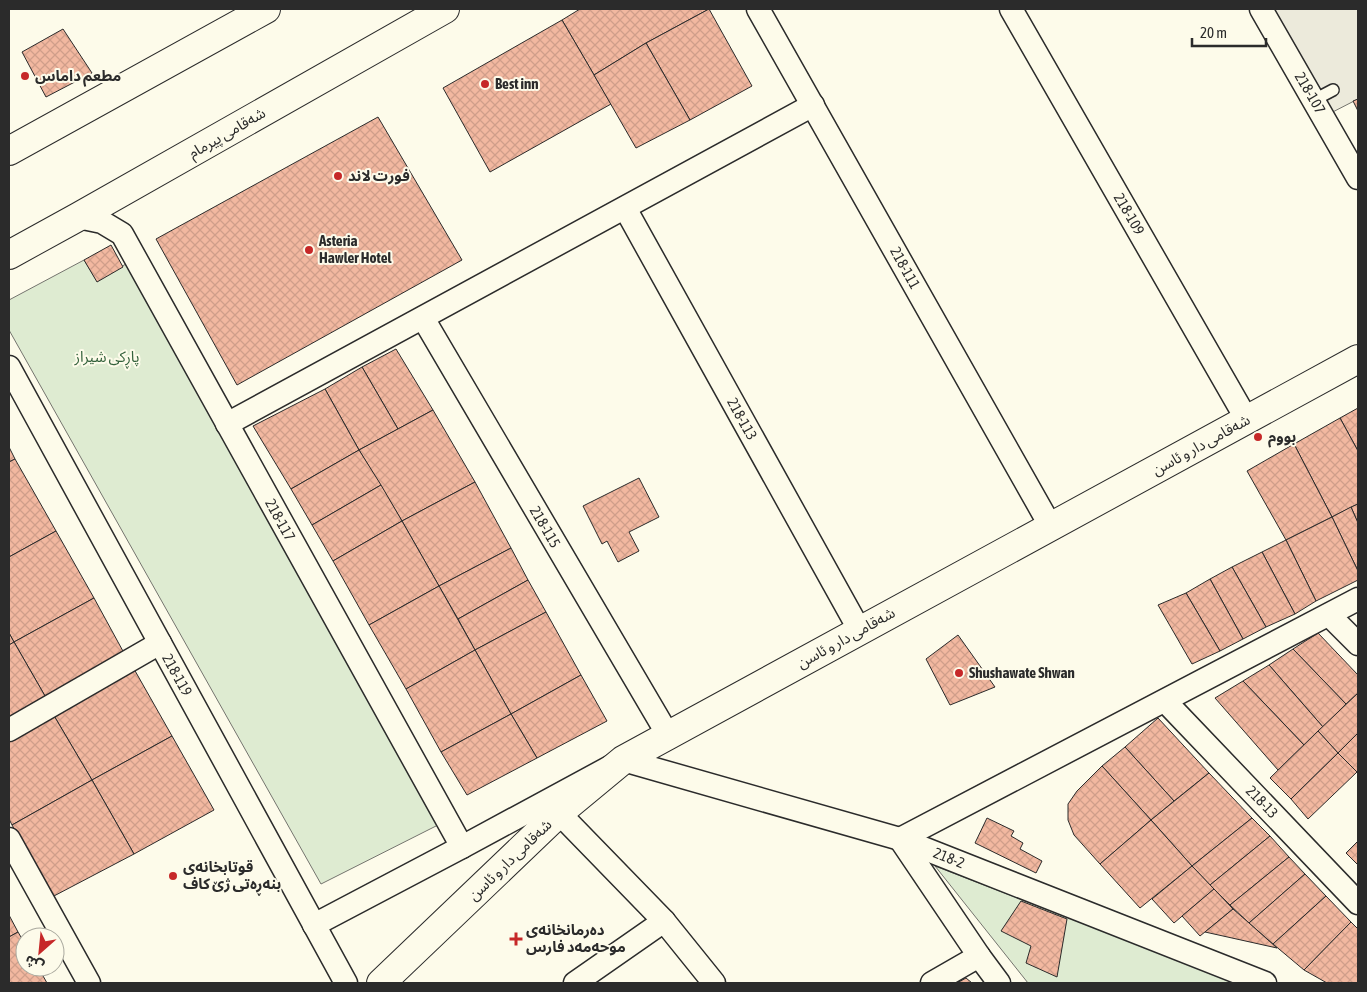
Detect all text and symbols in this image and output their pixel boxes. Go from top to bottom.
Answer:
scale bar [1192,15,1266,47]
text: 20 m [1200,24,1227,41]
place label: مطعم داماس [35,67,121,87]
street label: 218-107 [1292,69,1329,117]
marker: مطعم داماس [19,70,31,82]
place label: Best inn [495,75,539,92]
marker: Best inn [479,78,491,90]
street label: شەقامی پیرمام [185,104,270,164]
place label: فورت لاند [348,167,410,185]
marker: فورت لاند [332,170,344,182]
street label: 218-109 [1111,190,1148,238]
place label: Asteria Hawler Hotel [318,232,393,266]
marker: Asteria Hawler Hotel [303,244,315,256]
street label: 218-111 [887,244,924,292]
park label: پاڕکی شیراز [73,348,140,369]
street label: 218-113 [724,395,761,443]
street label: شەقامی دار و ئاسن [1149,411,1253,479]
place label: بووم [1268,428,1296,448]
marker: بووم [1252,431,1264,443]
street label: 218-117 [262,496,299,544]
street label: 218-115 [527,503,564,551]
street label: شەقامی دار و ئاسن [794,604,898,672]
street label: 218-119 [159,651,196,699]
place label: Shushawate Shwan [969,664,1075,681]
marker: Shushawate Shwan [953,667,965,679]
street label: 218-13 [1243,782,1282,821]
street label: شەقامی دار و ئاسن [464,815,556,904]
street label: 218-2 [931,844,967,871]
place label: قوتابخانەی بنەڕەتی ژێ کاف [183,858,281,896]
marker: قوتابخانەی بنەڕەتی ژێ کاف [167,870,179,882]
place label: دەرمانخانەی موحەمەد فارس [526,921,626,956]
north arrow [15,927,65,977]
marker: دەرمانخانەی موحەمەد فارس [510,933,522,945]
text: ش [22,952,46,975]

